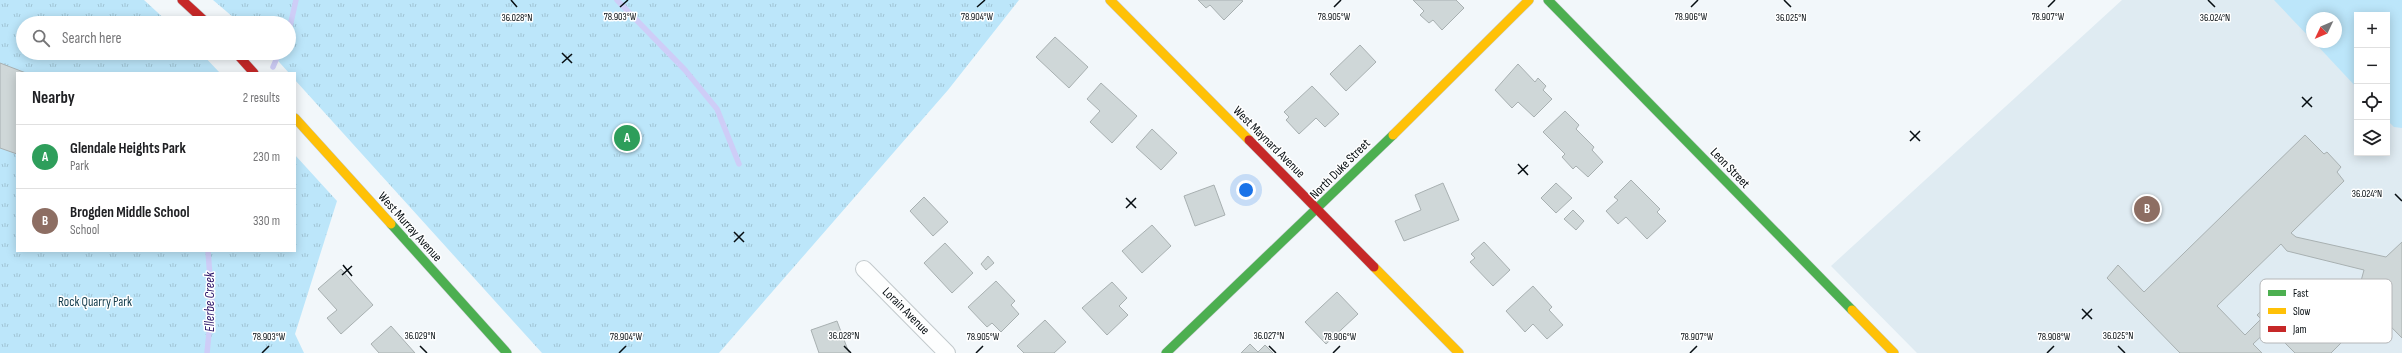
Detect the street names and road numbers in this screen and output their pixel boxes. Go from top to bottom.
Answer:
street label: West Maynard Avenue [1230,103,1308,181]
street label: North Duke Street [1306,135,1374,203]
street label: Leon Street [1707,144,1753,192]
street label: West Murray Avenue [374,189,446,265]
street label: Lorain Avenue [879,284,933,338]

